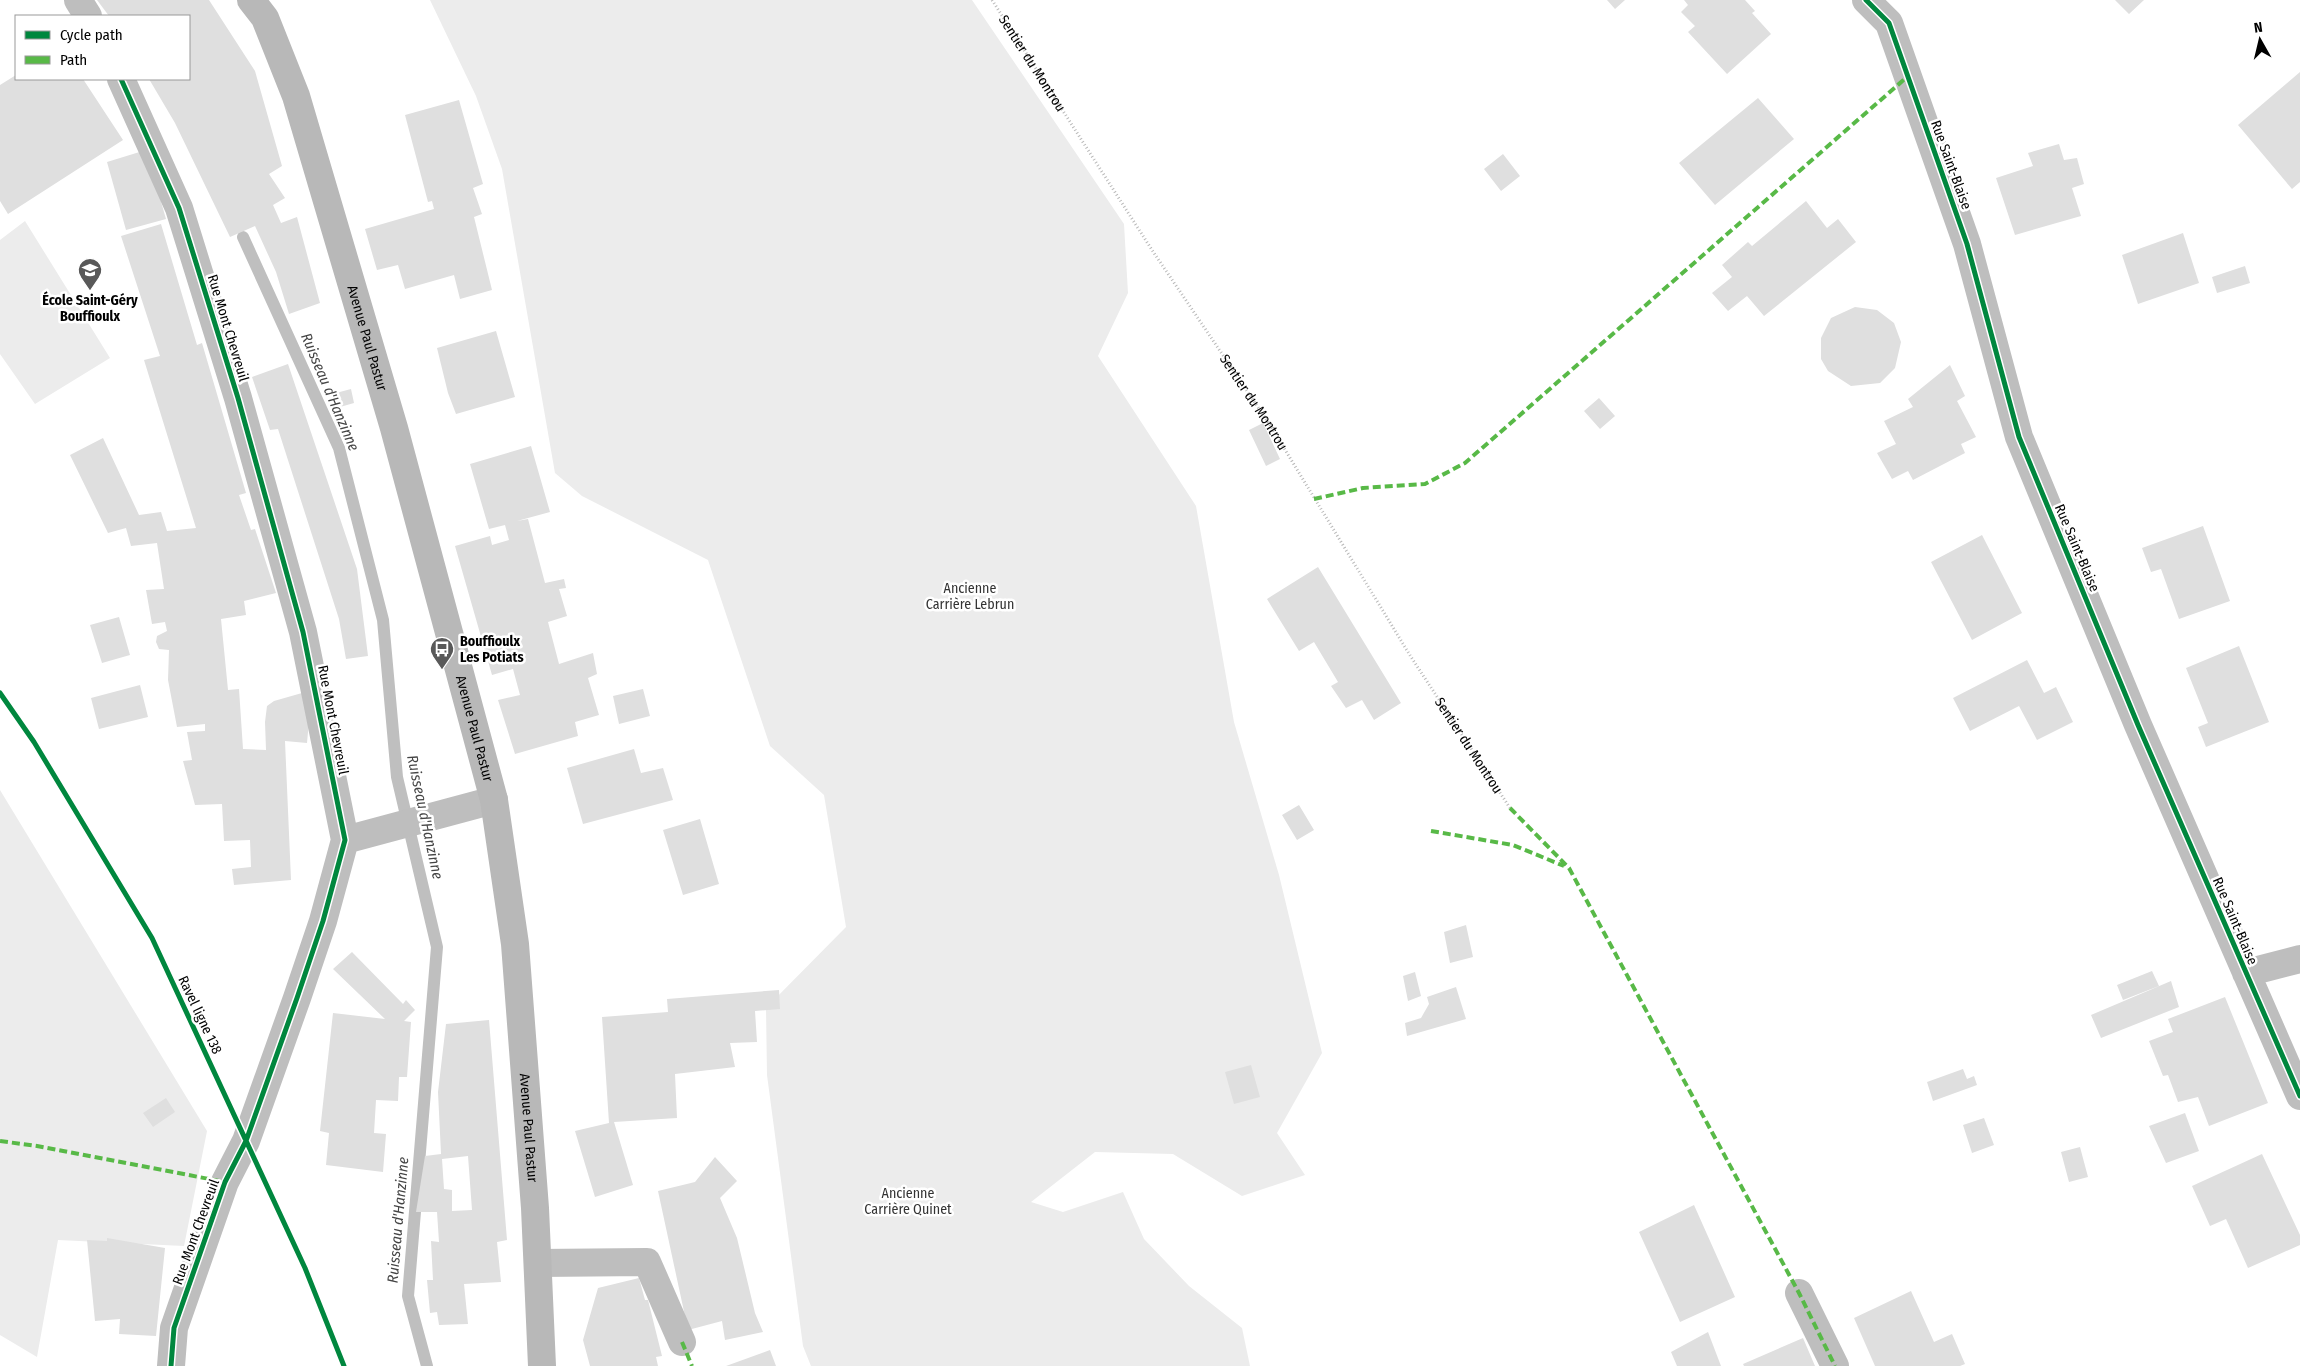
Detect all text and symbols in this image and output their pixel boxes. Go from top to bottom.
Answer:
street label: Sentier du Montrou [995,12,1070,115]
legend [15,15,190,80]
north arrow [2235,15,2285,65]
text: N [2253,19,2264,37]
text: Cycle path [60,26,123,44]
text: Path [60,51,87,69]
street label: Rue Saint-Blaise [1927,118,1975,212]
school or university icon: École Saint-Géry Bouffioulx [77,257,103,291]
street label: Rue Mont Chevreuil [204,272,252,384]
street label: Avenue Paul Pastur [344,283,391,393]
place label: École Saint-Géry Bouffioulx [42,291,138,325]
water label: Ruisseau d'Hanzinne [297,330,363,454]
street label: Sentier du Montrou [1216,351,1292,453]
street label: Rue Saint-Blaise [2051,502,2103,594]
park label: Ancienne Carrière Lebrun [926,580,1014,613]
place label: Bouffioulx Les Potiats [460,633,524,666]
bus stop icon: Bouffioulx Les Potiats [429,636,455,670]
street label: Rue Mont Chevreuil [314,664,352,776]
street label: Avenue Paul Pastur [452,673,497,784]
street label: Sentier du Montrou [1431,694,1506,796]
water label: Ruisseau d'Hanzinne [403,753,447,881]
street label: Rue Saint-Blaise [2209,875,2261,967]
street label: Ravel ligne 138 [174,973,226,1057]
street label: Avenue Paul Pastur [516,1073,542,1183]
water label: Ruisseau d'Hanzinne [384,1156,412,1284]
street label: Rue Mont Chevreuil [169,1177,223,1287]
park label: Ancienne Carrière Quinet [864,1185,952,1218]

